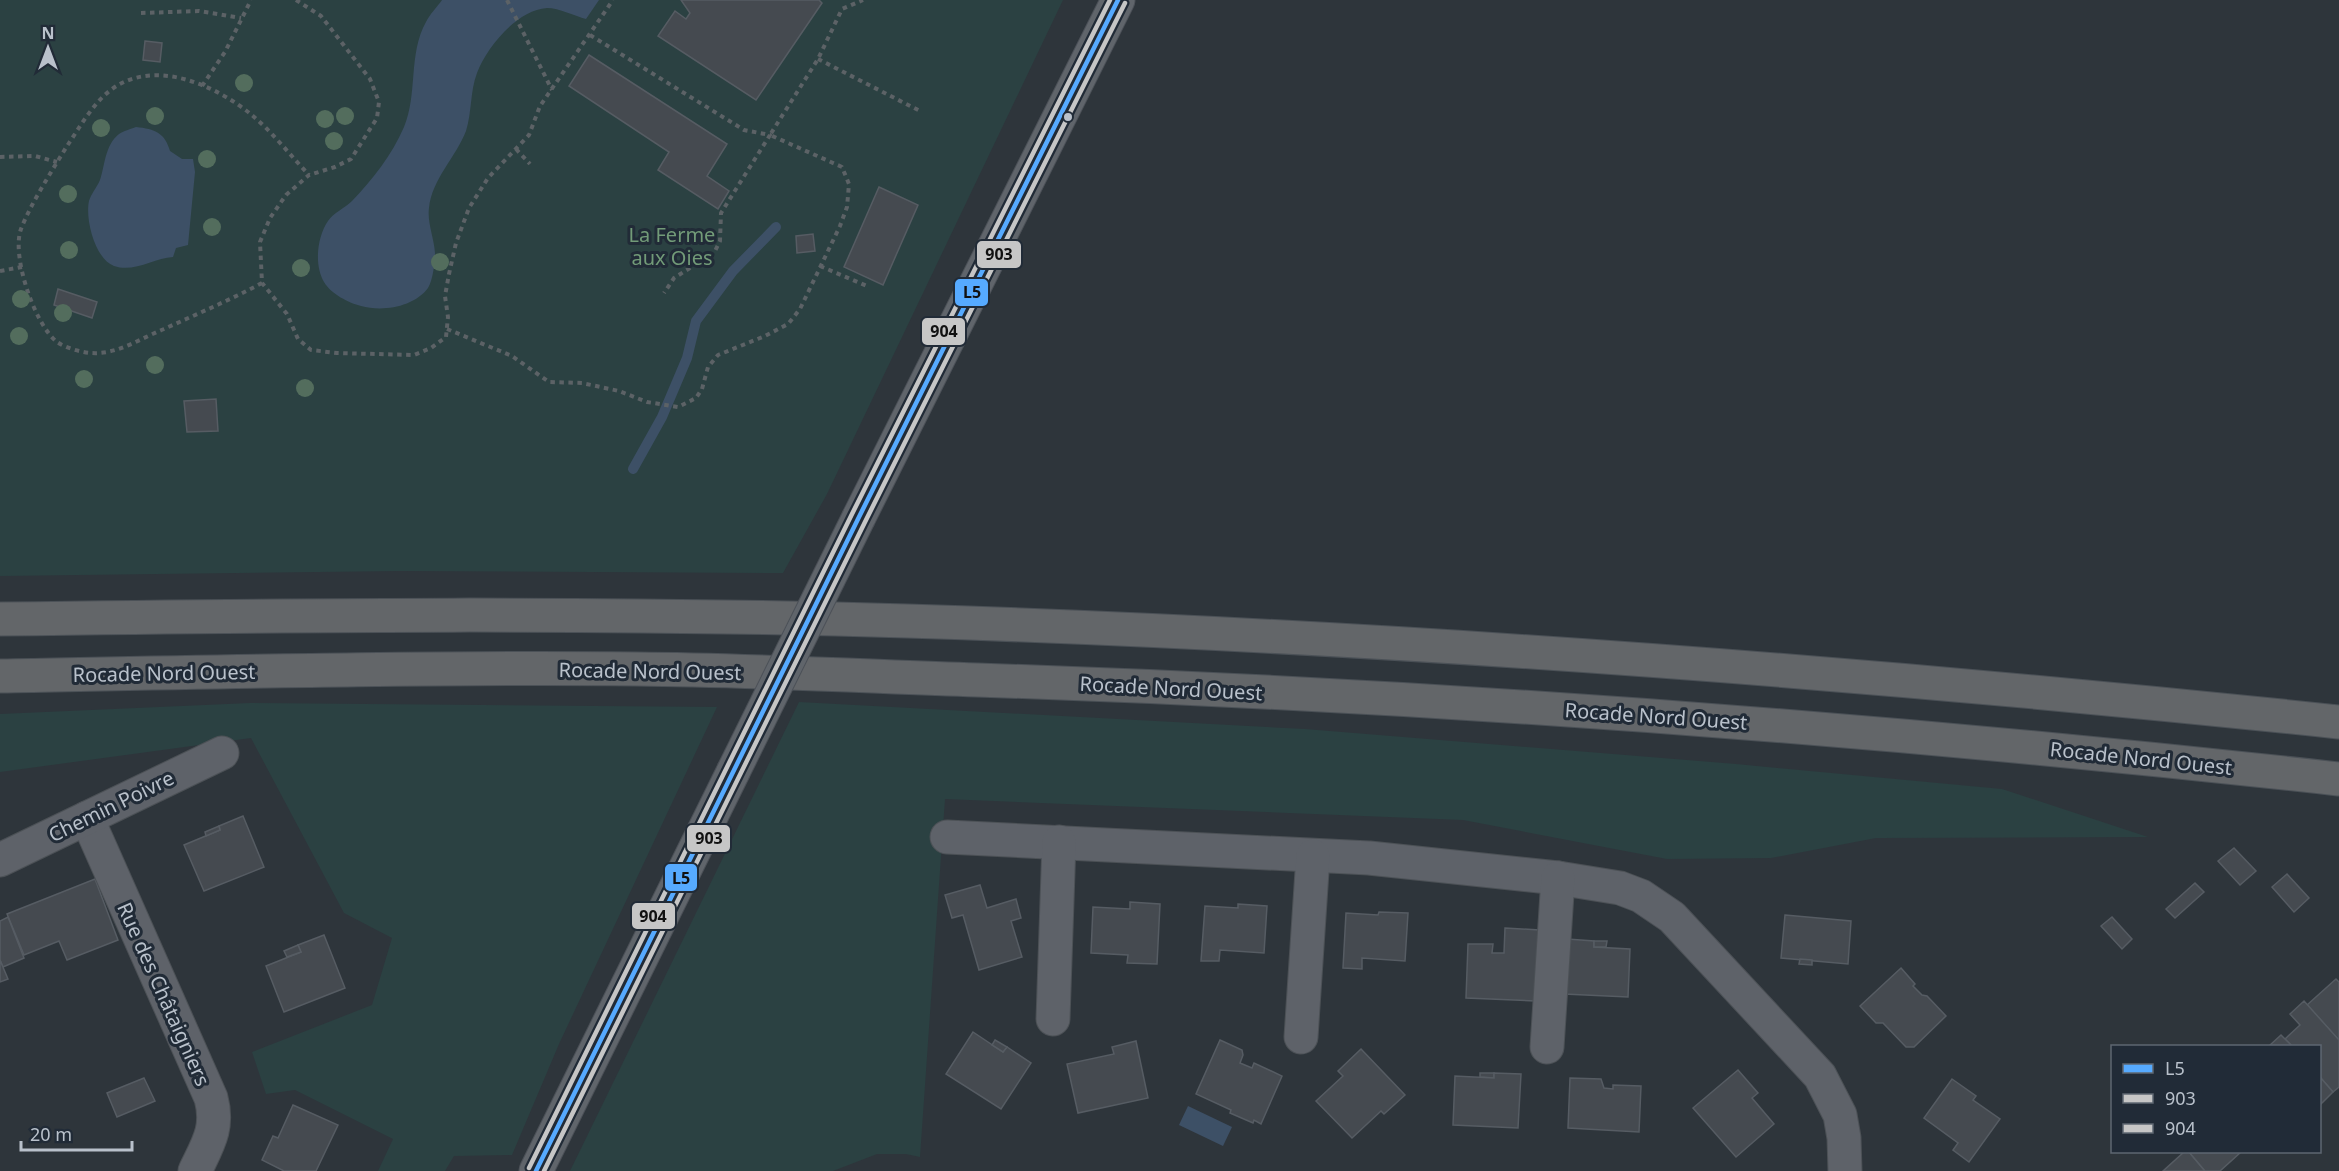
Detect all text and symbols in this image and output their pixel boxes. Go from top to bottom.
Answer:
north arrow [18,18,78,78]
text: N [41,22,55,44]
unlabelled marker [1062,111,1074,123]
park label: La Ferme aux Oies [629,221,715,271]
line badge: 903 [976,240,1022,269]
text: 903 [985,243,1013,265]
line badge: L5 [954,278,989,307]
text: L5 [963,281,981,303]
line badge: 904 [921,317,966,346]
text: 904 [930,320,958,342]
street label: Rocade Nord Ouest [558,656,742,686]
street label: Rocade Nord Ouest [72,658,256,688]
street label: Rocade Nord Ouest [1079,670,1263,706]
street label: Rocade Nord Ouest [1564,696,1748,736]
street label: Rocade Nord Ouest [2049,735,2233,781]
street label: Chemin Poivre [44,764,178,848]
line badge: 903 [686,824,731,853]
text: 903 [695,827,723,849]
line badge: L5 [664,863,698,892]
text: L5 [672,867,690,889]
street label: Rue des Châtaigniers [111,898,217,1090]
line badge: 904 [631,902,676,930]
text: 904 [639,905,667,927]
legend [2111,1045,2321,1153]
text: L5 [2165,1056,2185,1080]
text: 903 [2165,1086,2196,1110]
scale bar [21,1114,132,1152]
text: 904 [2165,1116,2196,1140]
text: 20 m [30,1122,72,1146]

